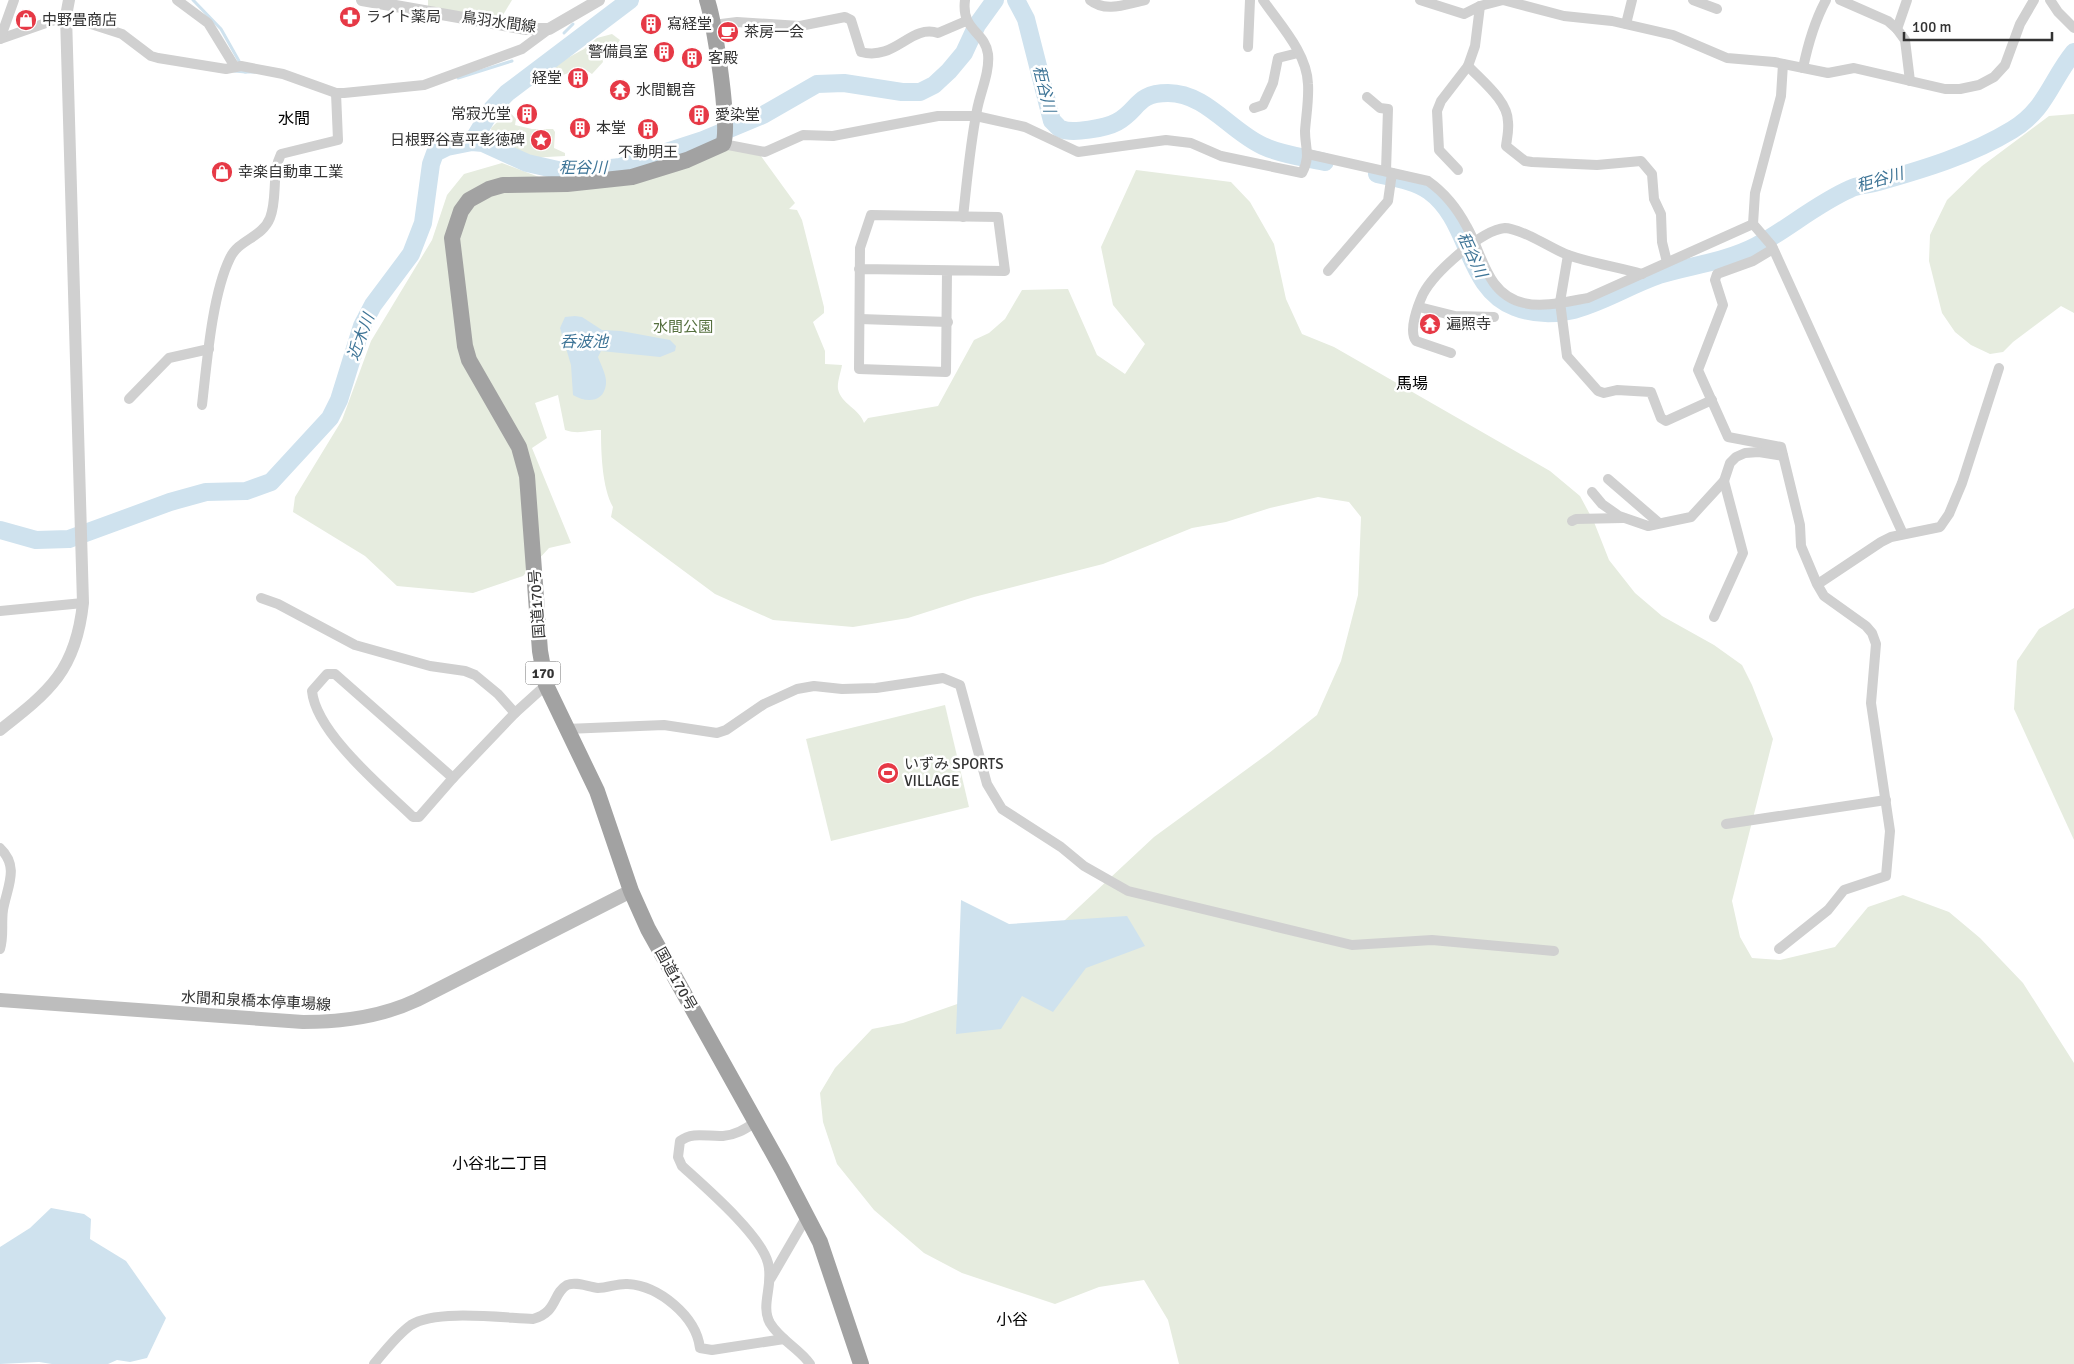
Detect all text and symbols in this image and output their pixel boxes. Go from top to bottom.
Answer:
pharmacy icon: ライト薬局 [338,5,362,29]
shop icon: 中野畳商店 [14,8,38,32]
place label: ライト薬局 [366,8,441,26]
street label: 鳥羽水間線 [461,8,537,36]
scale bar [1904,10,2052,42]
place label: 中野畳商店 [42,11,117,29]
building icon: 寫経堂 [639,12,663,36]
place label: 寫経堂 [667,15,712,33]
text: 100 m [1912,18,1952,36]
cafe icon: 茶房一会 [716,20,740,44]
place label: 茶房一会 [744,23,804,41]
building icon: 警備員室 [652,40,676,64]
place label: 警備員室 [588,43,648,61]
building icon: 客殿 [680,46,704,70]
place label: 客殿 [708,49,738,67]
water label: 秬谷川 [1028,63,1060,117]
building icon: 経堂 [566,66,590,90]
place label: 経堂 [532,69,562,87]
temple icon: 水間観音 [608,78,632,102]
place label: 水間観音 [636,81,696,99]
building icon: 常寂光堂 [515,102,539,126]
building icon: 愛染堂 [687,103,711,127]
place label: 常寂光堂 [451,105,511,123]
place label: 愛染堂 [715,106,760,124]
district label: 水間 [278,109,310,129]
building icon: 本堂 [568,116,592,140]
building icon: 不動明王 [636,117,660,141]
place label: 本堂 [596,119,626,137]
place icon: 日根野谷喜平彰徳碑 [529,128,553,152]
place label: 日根野谷喜平彰徳碑 [390,131,525,149]
place label: 不動明王 [618,143,678,161]
water label: 秬谷川 [559,158,609,178]
shop icon: 幸楽自動車工業 [210,160,234,184]
place label: 幸楽自動車工業 [238,163,343,181]
water label: 秬谷川 [1854,163,1908,196]
water label: 秬谷川 [1453,229,1492,283]
water label: 近木川 [343,309,380,363]
temple icon: 遍照寺 [1418,312,1442,336]
place label: 遍照寺 [1446,315,1491,333]
park label: 水間公園 [653,318,713,336]
water label: 呑波池 [560,332,610,352]
district label: 馬場 [1396,374,1428,394]
street label: 国道170号 [526,569,548,639]
road number: 170 [526,661,560,684]
place label: いずみ SPORTS VILLAGE [904,755,1004,790]
sports icon: いずみ SPORTS VILLAGE [876,761,900,785]
street label: 国道170号 [651,944,701,1014]
street label: 水間和泉橋本停車場線 [181,988,331,1014]
district label: 小谷北二丁目 [452,1154,548,1174]
district label: 小谷 [996,1310,1028,1330]

